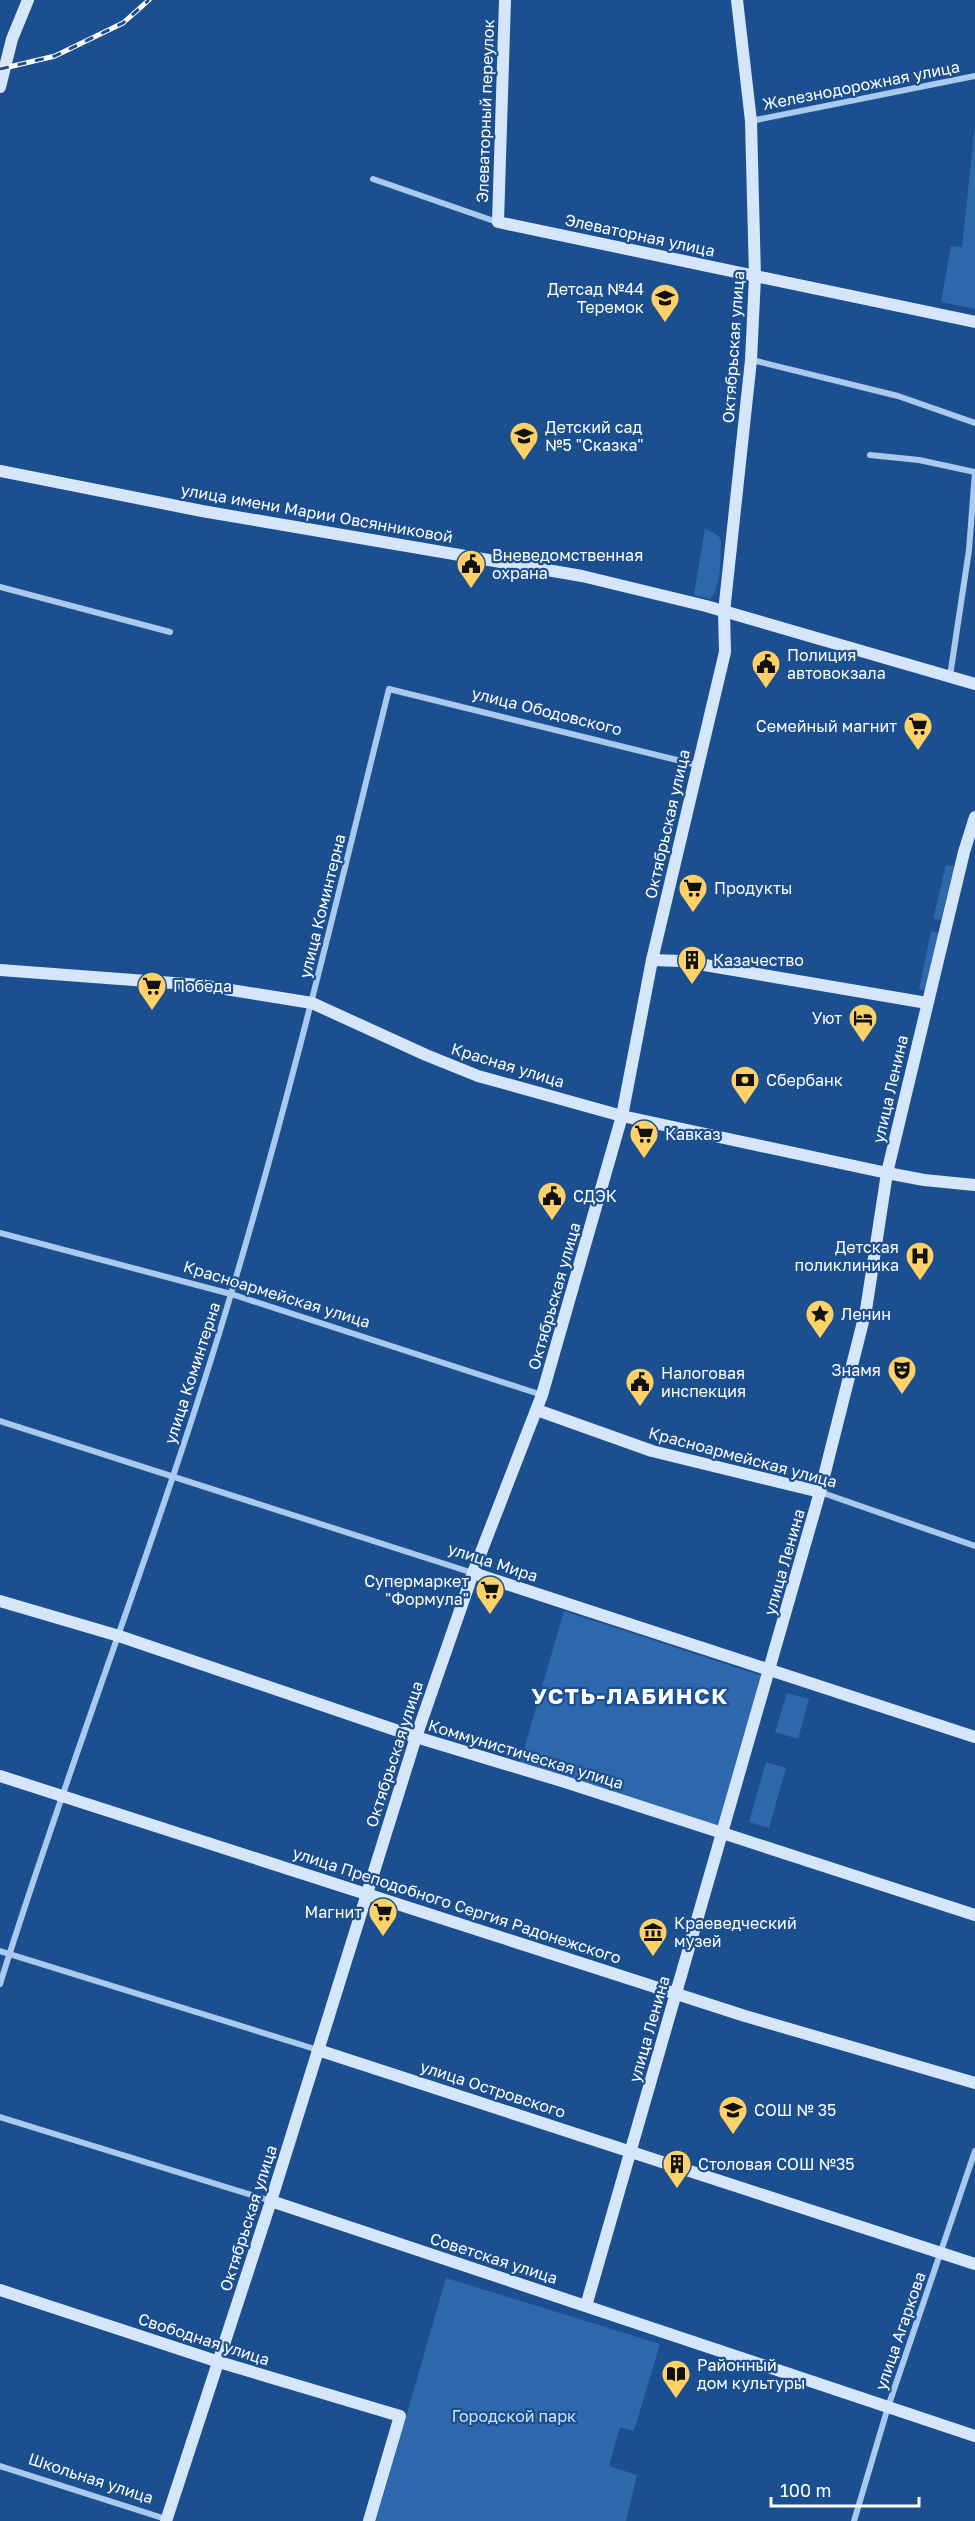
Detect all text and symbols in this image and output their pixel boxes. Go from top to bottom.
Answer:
street label: Элеваторный переулок [472,19,498,203]
street label: Железнодорожная улица [761,56,961,114]
street label: Элеваторная улица [563,209,717,261]
street label: Октябрьская улица [718,270,748,424]
place label: Детсад №44 Теремок [547,279,644,317]
school or university icon: Детсад №44 Теремок [649,282,681,324]
place label: Детский сад №5 "Сказка" [545,417,644,455]
school or university icon: Детский сад №5 "Сказка" [508,420,540,462]
street label: улица имени Марии Овсянниковой [179,479,455,547]
place label: Вневедомственная охрана [492,545,643,583]
public building icon: Вневедомственная охрана [455,548,487,590]
place label: Полиция автовокзала [787,645,886,683]
public building icon: Полиция автовокзала [750,648,782,690]
street label: улица Ободовского [470,683,624,739]
supermarket icon: Семейный магнит [902,710,934,752]
place label: Семейный магнит [756,716,897,736]
street label: Октябрьская улица [640,747,694,901]
street label: улица Коминтерна [294,832,350,980]
supermarket icon: Продукты [677,872,709,914]
place label: Продукты [714,878,792,898]
building icon: Казачество [676,944,708,986]
place label: Казачество [713,950,804,970]
supermarket icon: Победа [136,970,168,1012]
place label: Победа [173,976,232,996]
hotel icon: Уют [847,1002,879,1044]
place label: Уют [812,1008,842,1028]
street label: улица Ленина [868,1033,912,1145]
street label: Красная улица [449,1038,567,1092]
bank icon: Сбербанк [729,1064,761,1106]
place label: Сбербанк [766,1070,843,1090]
supermarket icon: Кавказ [628,1118,660,1160]
place label: Кавказ [665,1124,721,1144]
public building icon: СДЭК [536,1180,568,1222]
place label: СДЭК [573,1186,617,1206]
street label: Октябрьская улица [523,1220,585,1372]
place label: Детская поликлиника [795,1237,899,1275]
hospital icon: Детская поликлиника [904,1240,936,1282]
street label: Красноармейская улица [181,1256,373,1332]
place icon: Ленин [804,1298,836,1340]
street label: улица Коминтерна [160,1300,224,1446]
place label: Ленин [841,1304,891,1324]
theatre icon: Знамя [886,1354,918,1396]
place label: Знамя [831,1360,881,1380]
place label: Налоговая инспекция [661,1363,746,1401]
public building icon: Налоговая инспекция [624,1366,656,1408]
street label: Красноармейская улица [647,1422,839,1492]
street label: улица Ленина [759,1506,809,1618]
street label: улица Мира [446,1538,540,1586]
place label: Супермаркет "Формула" [364,1571,469,1609]
supermarket icon: Супермаркет "Формула" [474,1574,506,1616]
street label: Октябрьская улица [361,1678,427,1830]
district label: УСТЬ-ЛАБИНСК [531,1682,729,1709]
street label: Коммунистическая улица [426,1715,626,1793]
street label: улица Преподобного Сергия Радонежского [290,1842,624,1968]
supermarket icon: Магнит [367,1896,399,1938]
place label: Магнит [304,1902,362,1922]
place label: Краеведческий музей [674,1913,797,1951]
museum icon: Краеведческий музей [637,1916,669,1958]
street label: улица Ленина [624,1973,674,2085]
street label: улица Островского [418,2056,568,2122]
school or university icon: СОШ № 35 [717,2094,749,2136]
place label: СОШ № 35 [754,2100,836,2120]
street label: Октябрьская улица [215,2142,281,2294]
building icon: Столовая СОШ №35 [661,2148,693,2190]
place label: Столовая СОШ №35 [698,2154,855,2174]
street label: Советская улица [428,2228,560,2288]
street label: улица Агаркова [870,2269,930,2393]
street label: Свободная улица [136,2308,272,2370]
place label: Районный дом культуры [697,2355,805,2393]
library icon: Районный дом культуры [660,2358,692,2400]
park label: Городской парк [452,2406,576,2426]
street label: Школьная улица [26,2448,156,2508]
scale bar [771,2470,920,2508]
text: 100 m [780,2479,831,2501]

